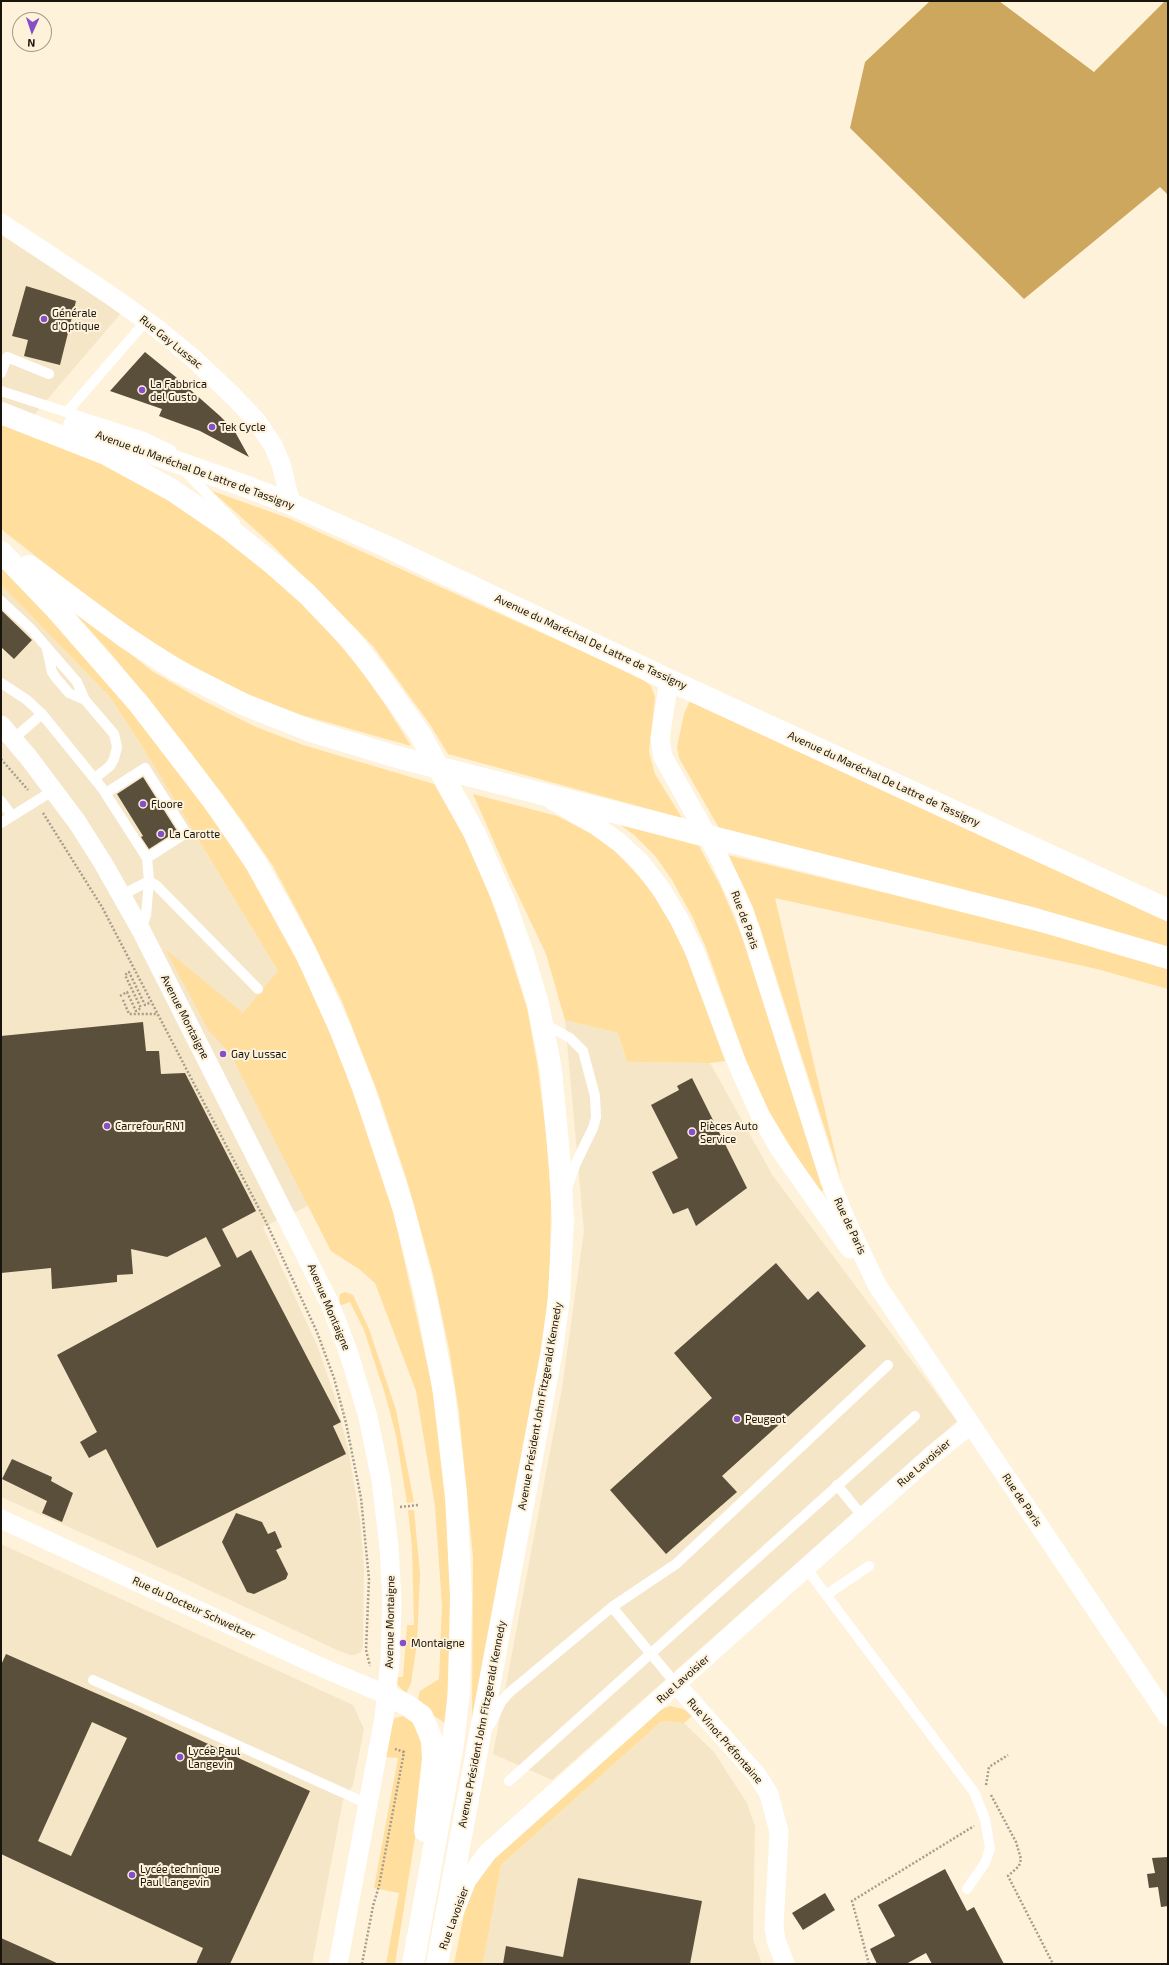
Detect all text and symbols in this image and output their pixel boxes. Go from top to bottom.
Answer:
north arrow [12,12,52,52]
text: N [27,37,36,50]
place label: Générale d'Optique [52,306,100,332]
street label: Rue Gay Lussac [137,313,205,371]
marker: Générale d'Optique [39,314,49,324]
place label: La Fabbrica del Gusto [150,377,207,403]
marker: La Fabbrica del Gusto [137,385,147,395]
place label: Tek Cycle [220,420,266,434]
marker: Tek Cycle [207,422,217,432]
street label: Avenue du Maréchal De Lattre de Tassigny [94,428,296,512]
street label: Avenue du Maréchal De Lattre de Tassigny [493,592,689,692]
street label: Avenue du Maréchal De Lattre de Tassigny [786,729,982,829]
place label: Floore [151,797,183,811]
marker: Floore [138,799,148,809]
place label: La Carotte [169,827,220,841]
marker: La Carotte [156,829,166,839]
street label: Rue de Paris [728,889,762,951]
street label: Avenue Montaigne [158,973,212,1061]
place label: Gay Lussac [231,1047,287,1061]
marker: Gay Lussac [218,1049,228,1059]
place label: Carrefour RN1 [115,1119,184,1133]
place label: Pièces Auto Service [700,1119,758,1145]
marker: Carrefour RN1 [102,1121,112,1131]
marker: Pièces Auto Service [687,1127,697,1137]
street label: Rue de Paris [831,1195,869,1257]
street label: Avenue Montaigne [305,1262,353,1352]
street label: Avenue Président John Fitzgerald Kennedy [515,1301,565,1511]
place label: Peugeot [745,1412,786,1426]
marker: Peugeot [732,1414,742,1424]
street label: Rue Lavoisier [895,1436,953,1490]
street label: Rue de Paris [999,1471,1045,1529]
street label: Rue du Docteur Schweitzer [130,1574,258,1642]
street label: Avenue Montaigne [383,1575,397,1669]
street label: Avenue Président John Fitzgerald Kennedy [455,1619,509,1829]
place label: Montaigne [411,1636,465,1650]
marker: Montaigne [398,1638,408,1648]
street label: Rue Lavoisier [654,1652,712,1706]
street label: Rue Vinot Préfontaine [684,1696,766,1786]
place label: Lycée Paul Langevin [188,1744,240,1770]
marker: Lycée Paul Langevin [175,1752,185,1762]
place label: Lycée technique Paul Langevin [140,1862,220,1888]
marker: Lycée technique Paul Langevin [127,1870,137,1880]
street label: Rue Lavoisier [436,1885,472,1951]

